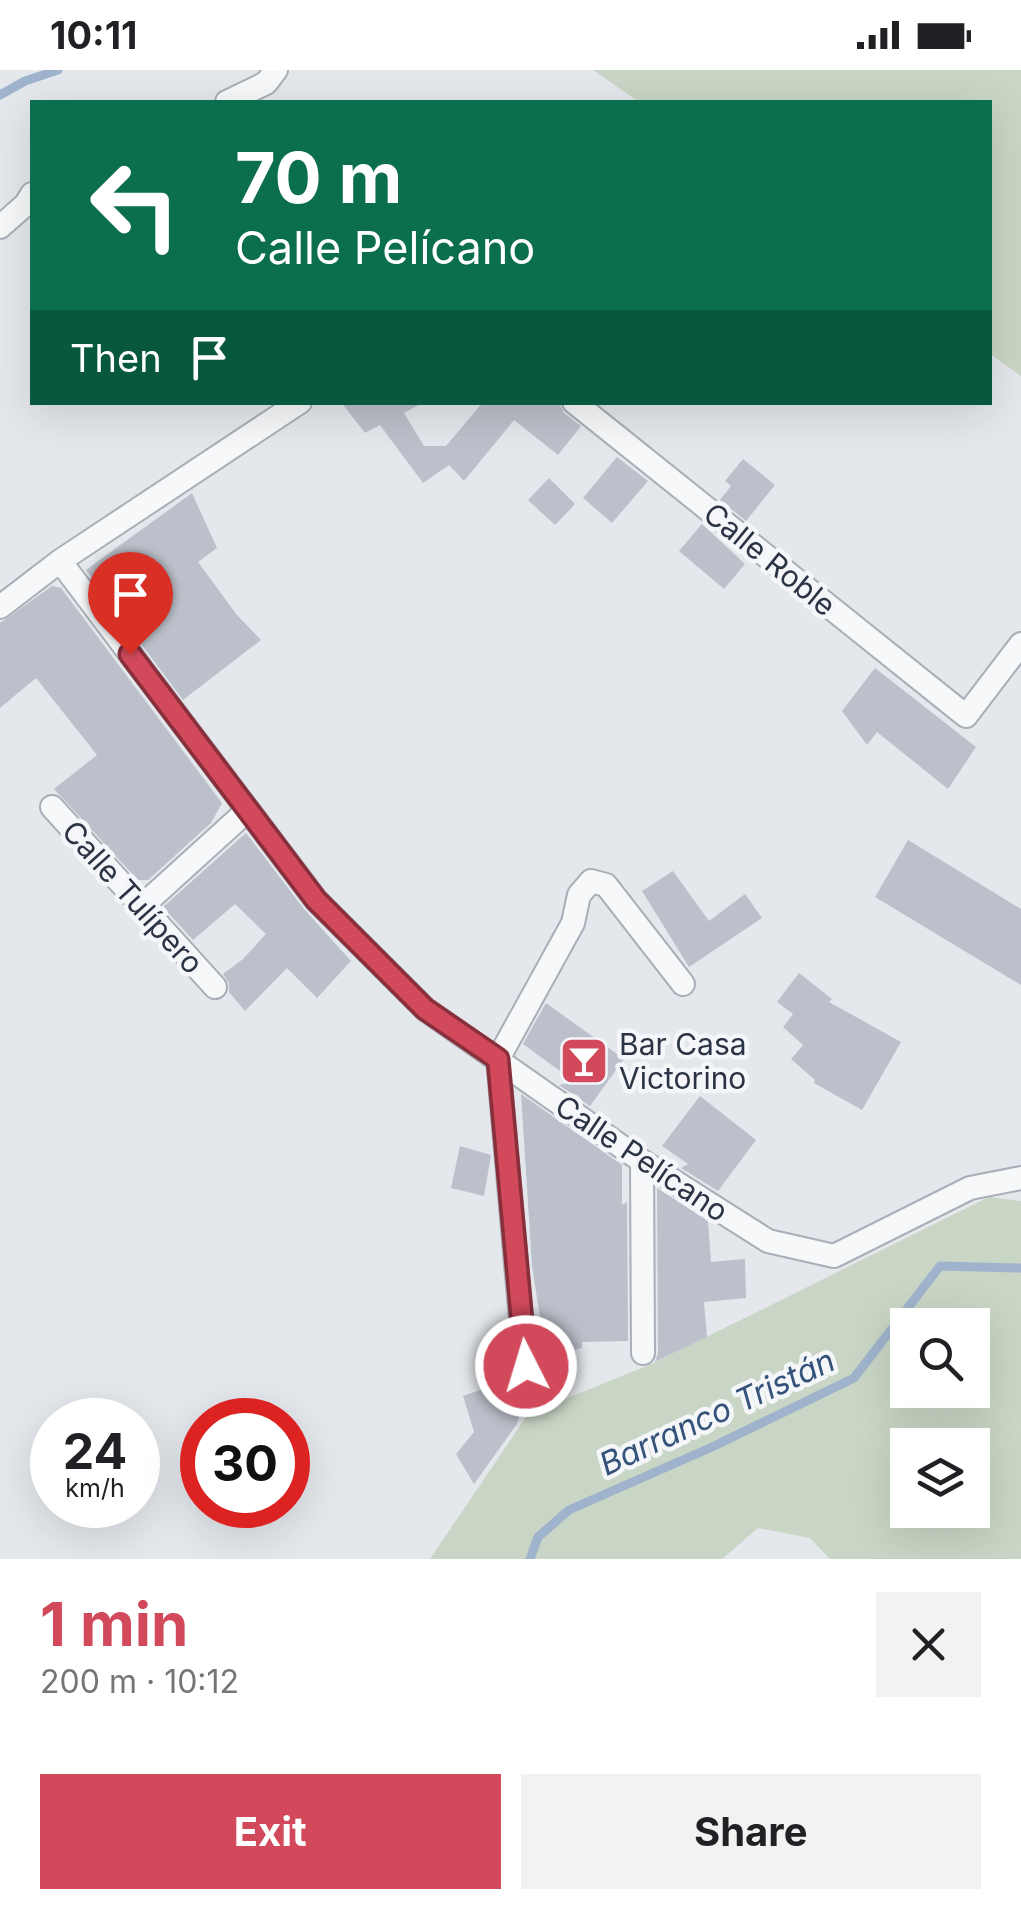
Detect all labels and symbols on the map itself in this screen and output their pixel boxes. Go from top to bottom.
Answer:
street label: Calle Roble [697,495,843,623]
pin [88,552,173,655]
street label: Calle Tulípero [55,813,211,981]
place label: Bar Casa Victorino [619,1026,747,1096]
bar icon: Bar Casa Victorino [558,1035,610,1087]
street label: Calle Pelícano [549,1087,735,1229]
position arrow [474,1314,578,1418]
water label: Barranco Tristán [593,1340,841,1484]
speed limit sign: 30 [180,1398,310,1528]

